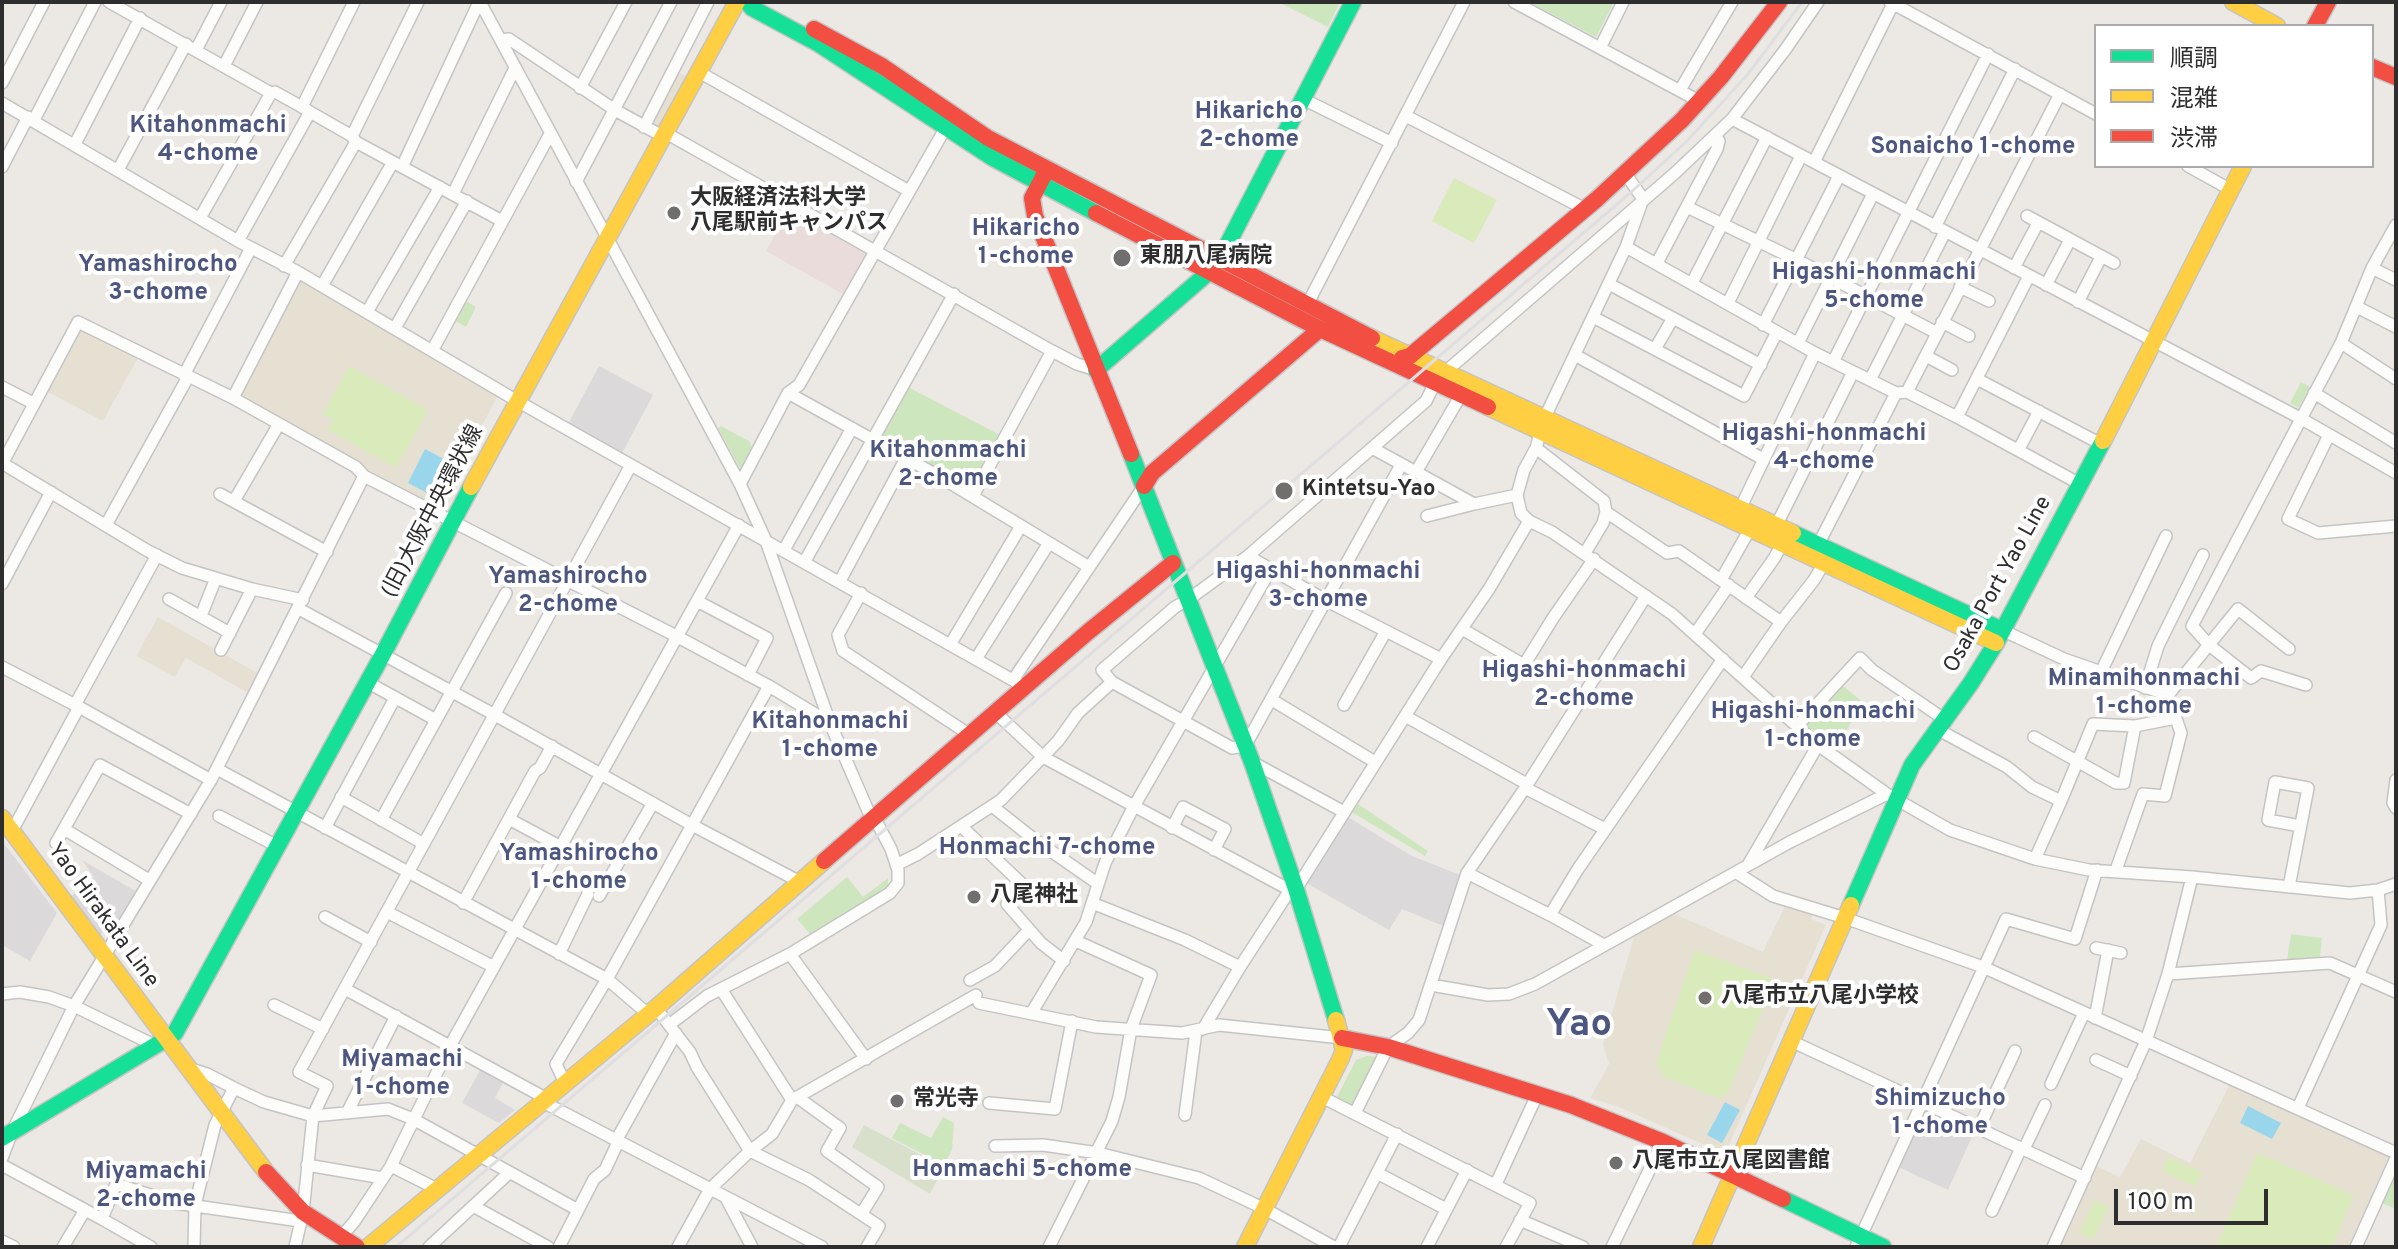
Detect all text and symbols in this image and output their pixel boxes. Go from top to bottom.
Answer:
legend [2094,24,2374,168]
text: 順調 [2170,45,2218,75]
text: 混雑 [2170,85,2218,115]
district label: Hikaricho 2-chome [1195,99,1303,155]
district label: Kitahonmachi 4-chome [129,113,287,169]
text: 渋滞 [2170,125,2218,155]
district label: Sonaicho 1-chome [1871,134,2075,162]
place label: 大阪経済法科大学 八尾駅前キャンパス [690,187,888,238]
marker: 大阪経済法科大学 八尾駅前キャンパス [665,204,683,222]
district label: Hikaricho 1-chome [972,216,1080,272]
place label: 東朋八尾病院 [1140,245,1272,271]
marker: 東朋八尾病院 [1111,247,1133,269]
district label: Yamashirocho 3-chome [78,252,238,308]
district label: Higashi-honmachi 5-chome [1772,260,1976,316]
street label: (旧)大阪中央環状線 [377,421,491,603]
district label: Higashi-honmachi 4-chome [1722,421,1926,477]
district label: Kitahonmachi 2-chome [869,438,1027,494]
place label: Kintetsu-Yao [1302,478,1435,504]
marker: Kintetsu-Yao [1273,480,1295,502]
street label: Osaka Port Yao Line [1939,492,2059,678]
district label: Higashi-honmachi 3-chome [1216,559,1420,615]
district label: Yamashirocho 2-chome [488,564,648,620]
district label: Higashi-honmachi 2-chome [1482,658,1686,714]
district label: Minamihonmachi 1-chome [2048,666,2240,722]
district label: Higashi-honmachi 1-chome [1711,699,1915,755]
district label: Kitahonmachi 1-chome [751,709,909,765]
district label: Honmachi 7-chome [939,835,1155,863]
street label: Yao Hirakata Line [41,839,163,993]
district label: Yamashirocho 1-chome [499,841,659,897]
place label: 八尾神社 [990,884,1078,910]
marker: 八尾神社 [965,888,983,906]
place label: 八尾市立八尾小学校 [1721,985,1919,1011]
marker: 八尾市立八尾小学校 [1696,989,1714,1007]
district label: Yao [1546,1004,1612,1050]
district label: Miyamachi 1-chome [341,1047,463,1103]
district label: Shimizucho 1-chome [1874,1086,2006,1142]
place label: 常光寺 [913,1088,979,1114]
marker: 常光寺 [888,1092,906,1110]
place label: 八尾市立八尾図書館 [1632,1150,1830,1176]
marker: 八尾市立八尾図書館 [1607,1154,1625,1172]
district label: Honmachi 5-chome [912,1157,1132,1185]
district label: Miyamachi 2-chome [85,1159,207,1215]
scale bar [2118,1173,2272,1223]
text: 100 m [2128,1188,2194,1218]

